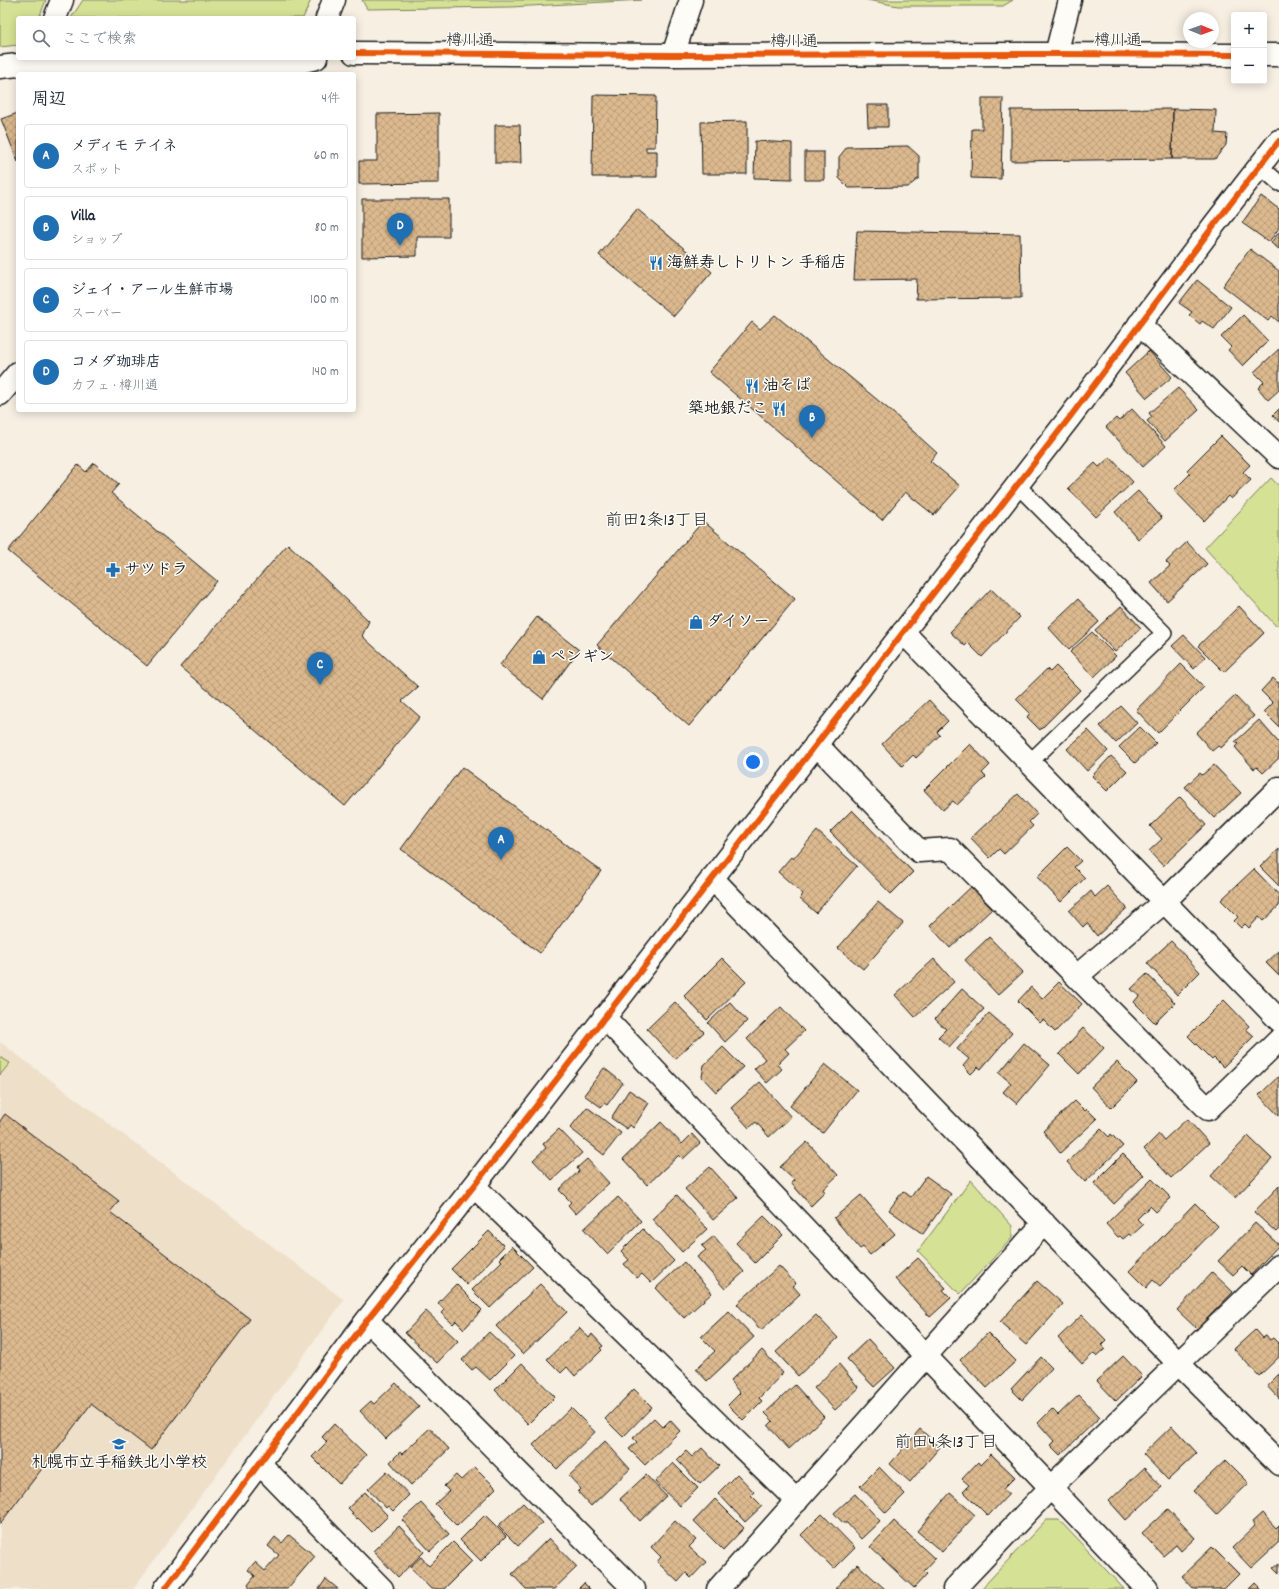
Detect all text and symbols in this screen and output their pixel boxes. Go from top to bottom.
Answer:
north arrow [1183,12,1219,48]
map controls [1231,12,1267,84]
button: + [1231,12,1267,48]
search box [16,16,356,60]
icon: search [30,27,52,49]
text: ここで検索 [62,29,137,51]
street label: 樽川通 [446,30,494,53]
street label: 樽川通 [1094,30,1142,53]
street label: 樽川通 [770,31,818,54]
button: − [1231,48,1267,84]
text: 周辺 [32,89,66,113]
text: 4件 [322,90,340,109]
text: メディモ テイネ [71,136,178,158]
text: A [42,147,50,166]
text: 60 m [314,147,339,166]
text: スポット [71,161,123,180]
text: Villa [71,206,95,228]
pin: D [387,213,413,246]
text: B [43,219,49,238]
text: 80 m [315,219,339,238]
text: ショップ [71,231,122,250]
place label: 海鮮寿しトリトン 手稲店 [667,252,847,275]
restaurant icon: 海鮮寿しトリトン 手稲店 [648,255,664,271]
text: ジェイ・アール生鮮市場 [71,280,234,302]
text: C [43,291,49,310]
text: 100 m [310,291,339,310]
text: スーパー [71,305,122,324]
text: コメダ珈琲店 [71,352,161,374]
text: D [43,363,49,382]
text: 140 m [312,363,339,382]
place label: 油そば [763,375,811,398]
text: カフェ · 樽川通 [71,377,158,396]
restaurant icon: 油そば [744,378,760,394]
place label: 築地銀だこ [688,398,768,421]
restaurant icon: 築地銀だこ [771,401,787,417]
pin: B [799,405,825,438]
district label: 前田2条13丁目 [605,510,709,534]
place label: サツドラ [124,559,188,582]
pharmacy icon: サツドラ [105,562,121,578]
place label: ダイソー [707,611,769,634]
shop icon: ダイソー [688,614,704,630]
place label: ペンギン [550,646,614,669]
shop icon: ペンギン [531,649,547,665]
pin: C [307,652,333,685]
your location [743,752,763,772]
pin: A [488,827,514,860]
district label: 前田4条13丁目 [894,1432,998,1456]
school or university icon: 札幌市立手稲鉄北小学校 [111,1436,127,1452]
place label: 札幌市立手稲鉄北小学校 [31,1452,207,1475]

